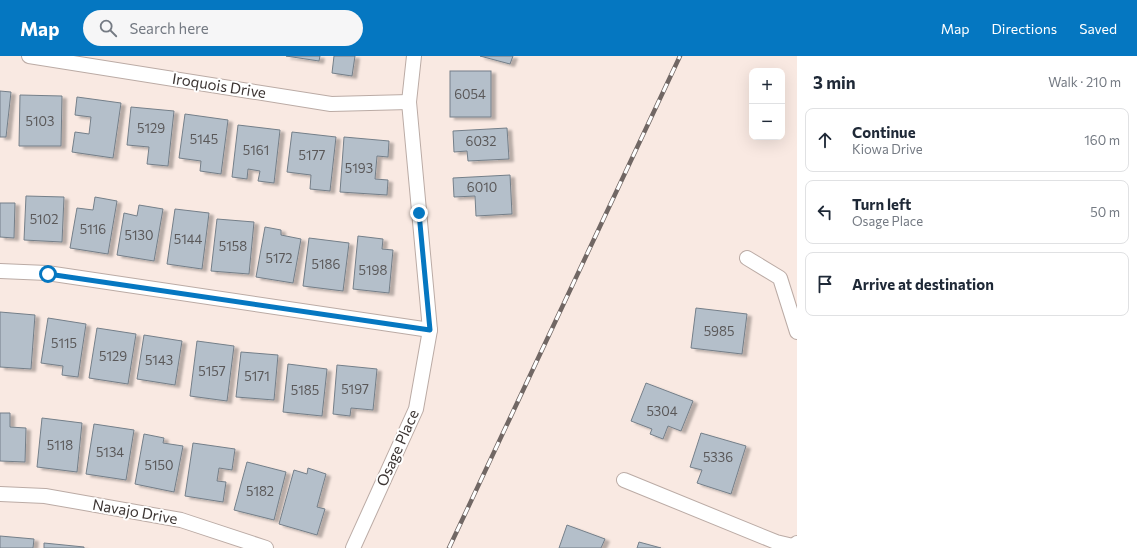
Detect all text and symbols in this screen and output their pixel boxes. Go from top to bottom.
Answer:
search box [83,10,363,46]
text: Map [20,17,59,40]
icon: search [97,17,119,39]
text: Search here [129,19,209,37]
text: Map [941,20,970,37]
text: Directions [992,20,1057,37]
text: Saved [1079,20,1117,37]
map controls [749,68,785,140]
button: + [749,68,785,104]
street label: Iroquois Drive [171,69,267,101]
text: 3 min [813,72,856,93]
text: Walk · 210 m [1048,74,1121,90]
house number: 6054 [454,86,486,102]
button: − [749,104,785,140]
house number: 5103 [26,113,54,129]
house number: 5129 [137,120,165,136]
text: Continue [852,123,916,141]
icon: ahead [814,129,836,151]
house number: 5145 [190,131,218,147]
text: 160 m [1084,132,1120,148]
house number: 6032 [466,133,496,149]
text: Kiowa Drive [852,141,923,157]
house number: 5161 [243,142,269,158]
house number: 5177 [299,147,326,163]
house number: 5193 [345,160,373,176]
house number: 6010 [467,179,497,195]
text: Turn left [852,195,911,213]
icon: left [814,201,836,223]
route end [410,204,428,222]
text: 50 m [1090,204,1120,220]
house number: 5102 [30,211,58,227]
text: Osage Place [852,213,923,229]
house number: 5116 [80,221,106,237]
house number: 5130 [125,227,153,243]
house number: 5144 [174,231,203,247]
house number: 5158 [219,238,247,254]
house number: 5172 [265,250,293,266]
house number: 5186 [312,256,341,272]
house number: 5198 [359,262,388,278]
route start [39,265,57,283]
icon: arrive [814,273,836,295]
text: Arrive at destination [852,275,994,293]
house number: 5985 [704,323,734,339]
house number: 5115 [51,335,77,351]
house number: 5129 [99,348,127,364]
house number: 5143 [145,352,173,368]
house number: 5157 [198,363,226,379]
house number: 5171 [244,368,270,384]
house number: 5197 [341,381,369,397]
house number: 5185 [291,382,319,398]
house number: 5304 [646,403,678,419]
street label: Osage Place [372,406,422,489]
house number: 5118 [47,437,73,453]
house number: 5134 [96,444,124,460]
house number: 5336 [703,449,733,465]
house number: 5150 [145,457,173,473]
house number: 5182 [246,483,274,499]
street label: Navajo Drive [91,495,179,527]

